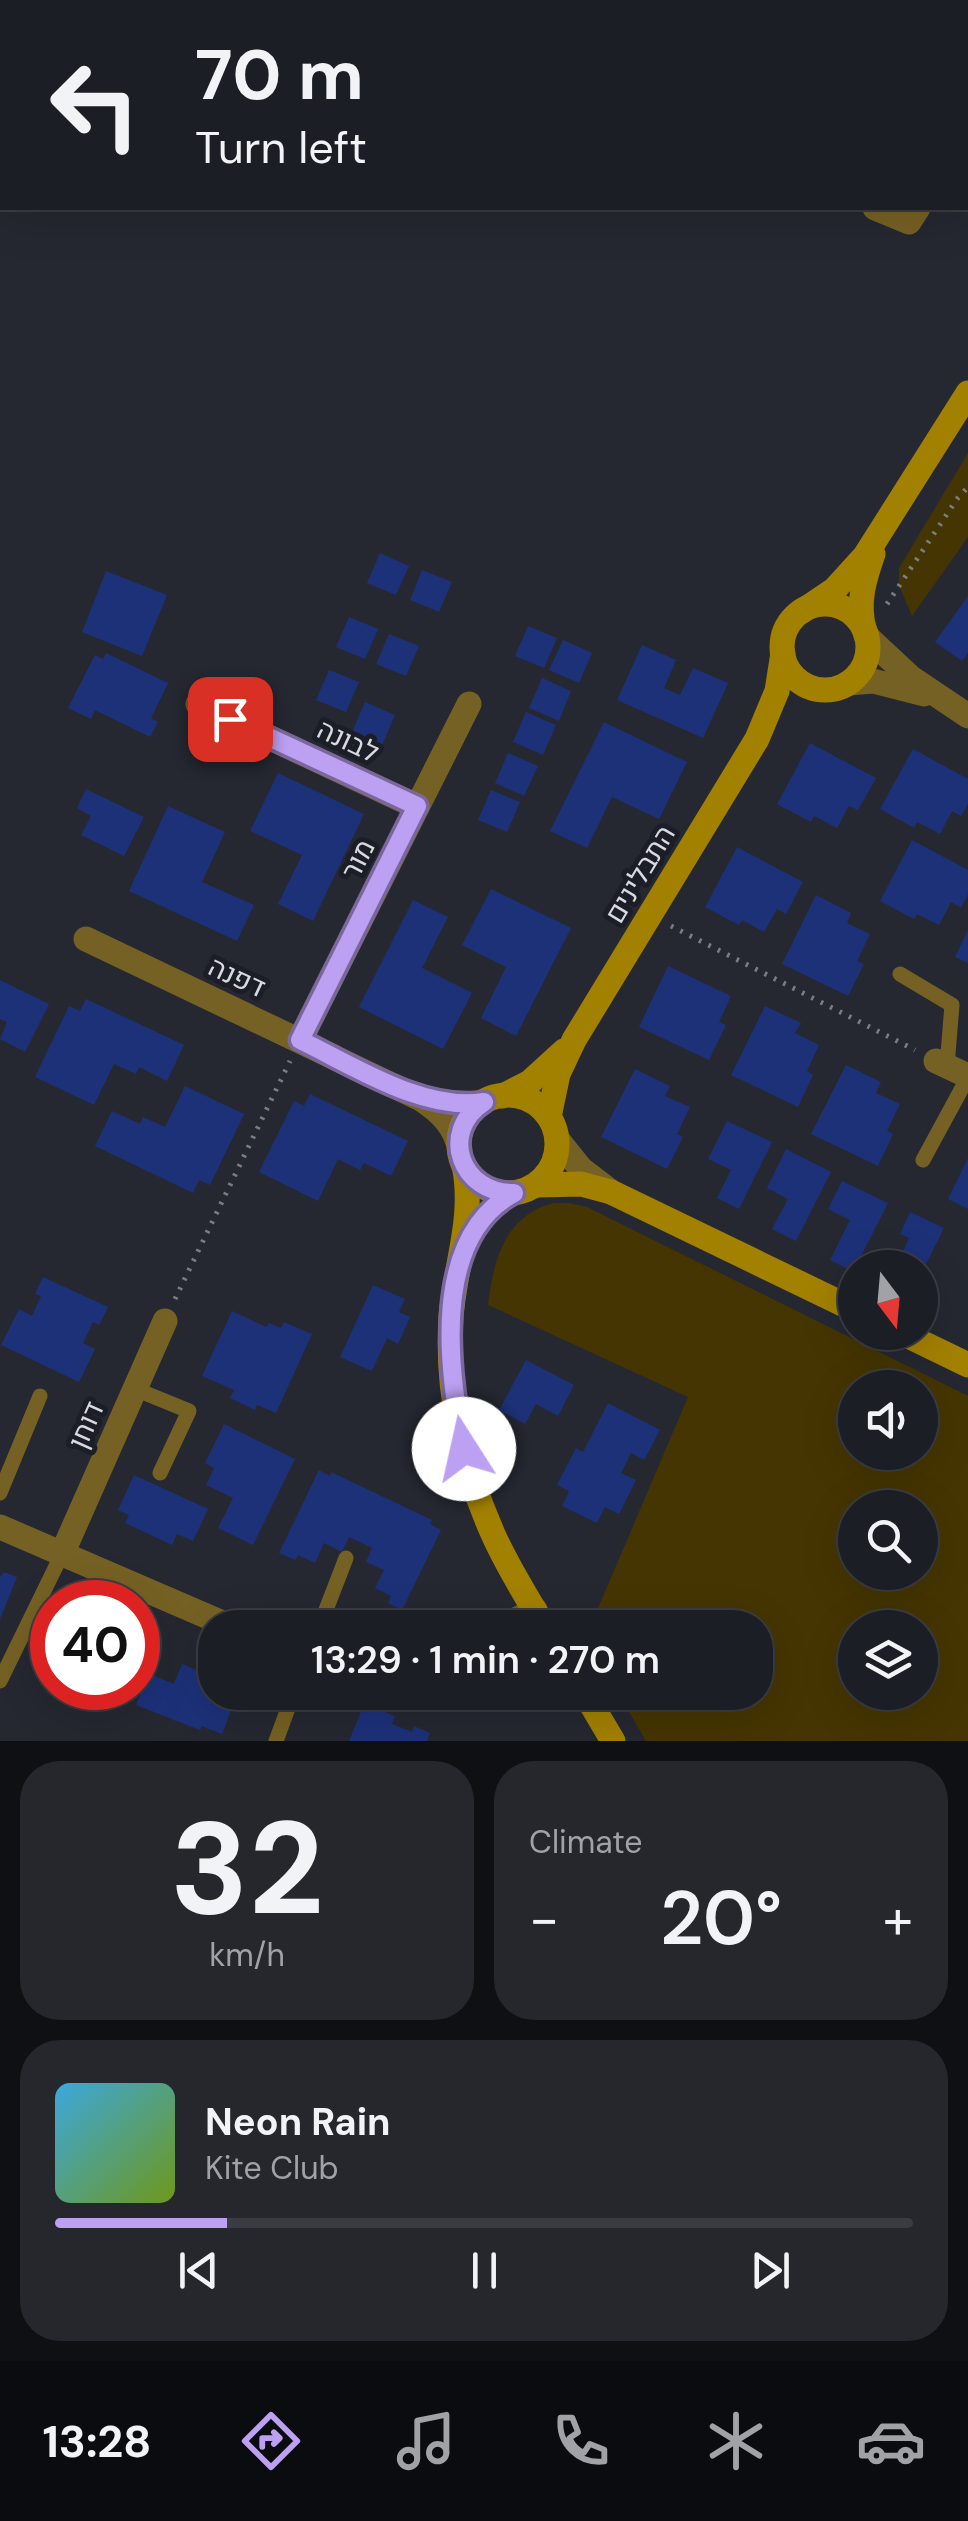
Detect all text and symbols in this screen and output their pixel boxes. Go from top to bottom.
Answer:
text: 70 m [195,30,364,121]
icon: left [30,40,160,170]
text: Turn left [195,118,367,177]
pin [188,677,273,762]
icon: arrive [203,692,258,747]
street label: לבונה [311,711,385,771]
street label: התבלינים [596,818,684,930]
street label: מור [332,833,384,885]
street label: דפנה [203,948,271,1006]
north arrow [838,1250,938,1350]
map controls [838,1250,938,1710]
button: sound [838,1370,938,1470]
street label: דוחן [59,1396,113,1454]
position arrow [412,1397,516,1501]
button: search [838,1490,938,1590]
speed limit sign: 40 [30,1580,160,1710]
button: layers [838,1610,938,1710]
text: 13:29 · 1 min · 270 m [311,1635,660,1685]
text: 32 [170,1784,324,1953]
text: Climate [529,1821,643,1863]
text: 20° [660,1870,782,1967]
text: − [529,1883,559,1955]
text: + [883,1883,913,1955]
text: km/h [209,1934,285,1976]
text: Neon Rain [205,2097,390,2147]
text: Kite Club [205,2147,339,2189]
icon: previous [171,2243,226,2298]
icon: pause [457,2243,512,2298]
icon: next [743,2243,798,2298]
icon: directions [236,2406,306,2476]
icon: music [391,2406,461,2476]
icon: phone [546,2406,616,2476]
icon: climate [701,2406,771,2476]
icon: car [856,2406,926,2476]
text: 13:28 [42,2412,152,2471]

